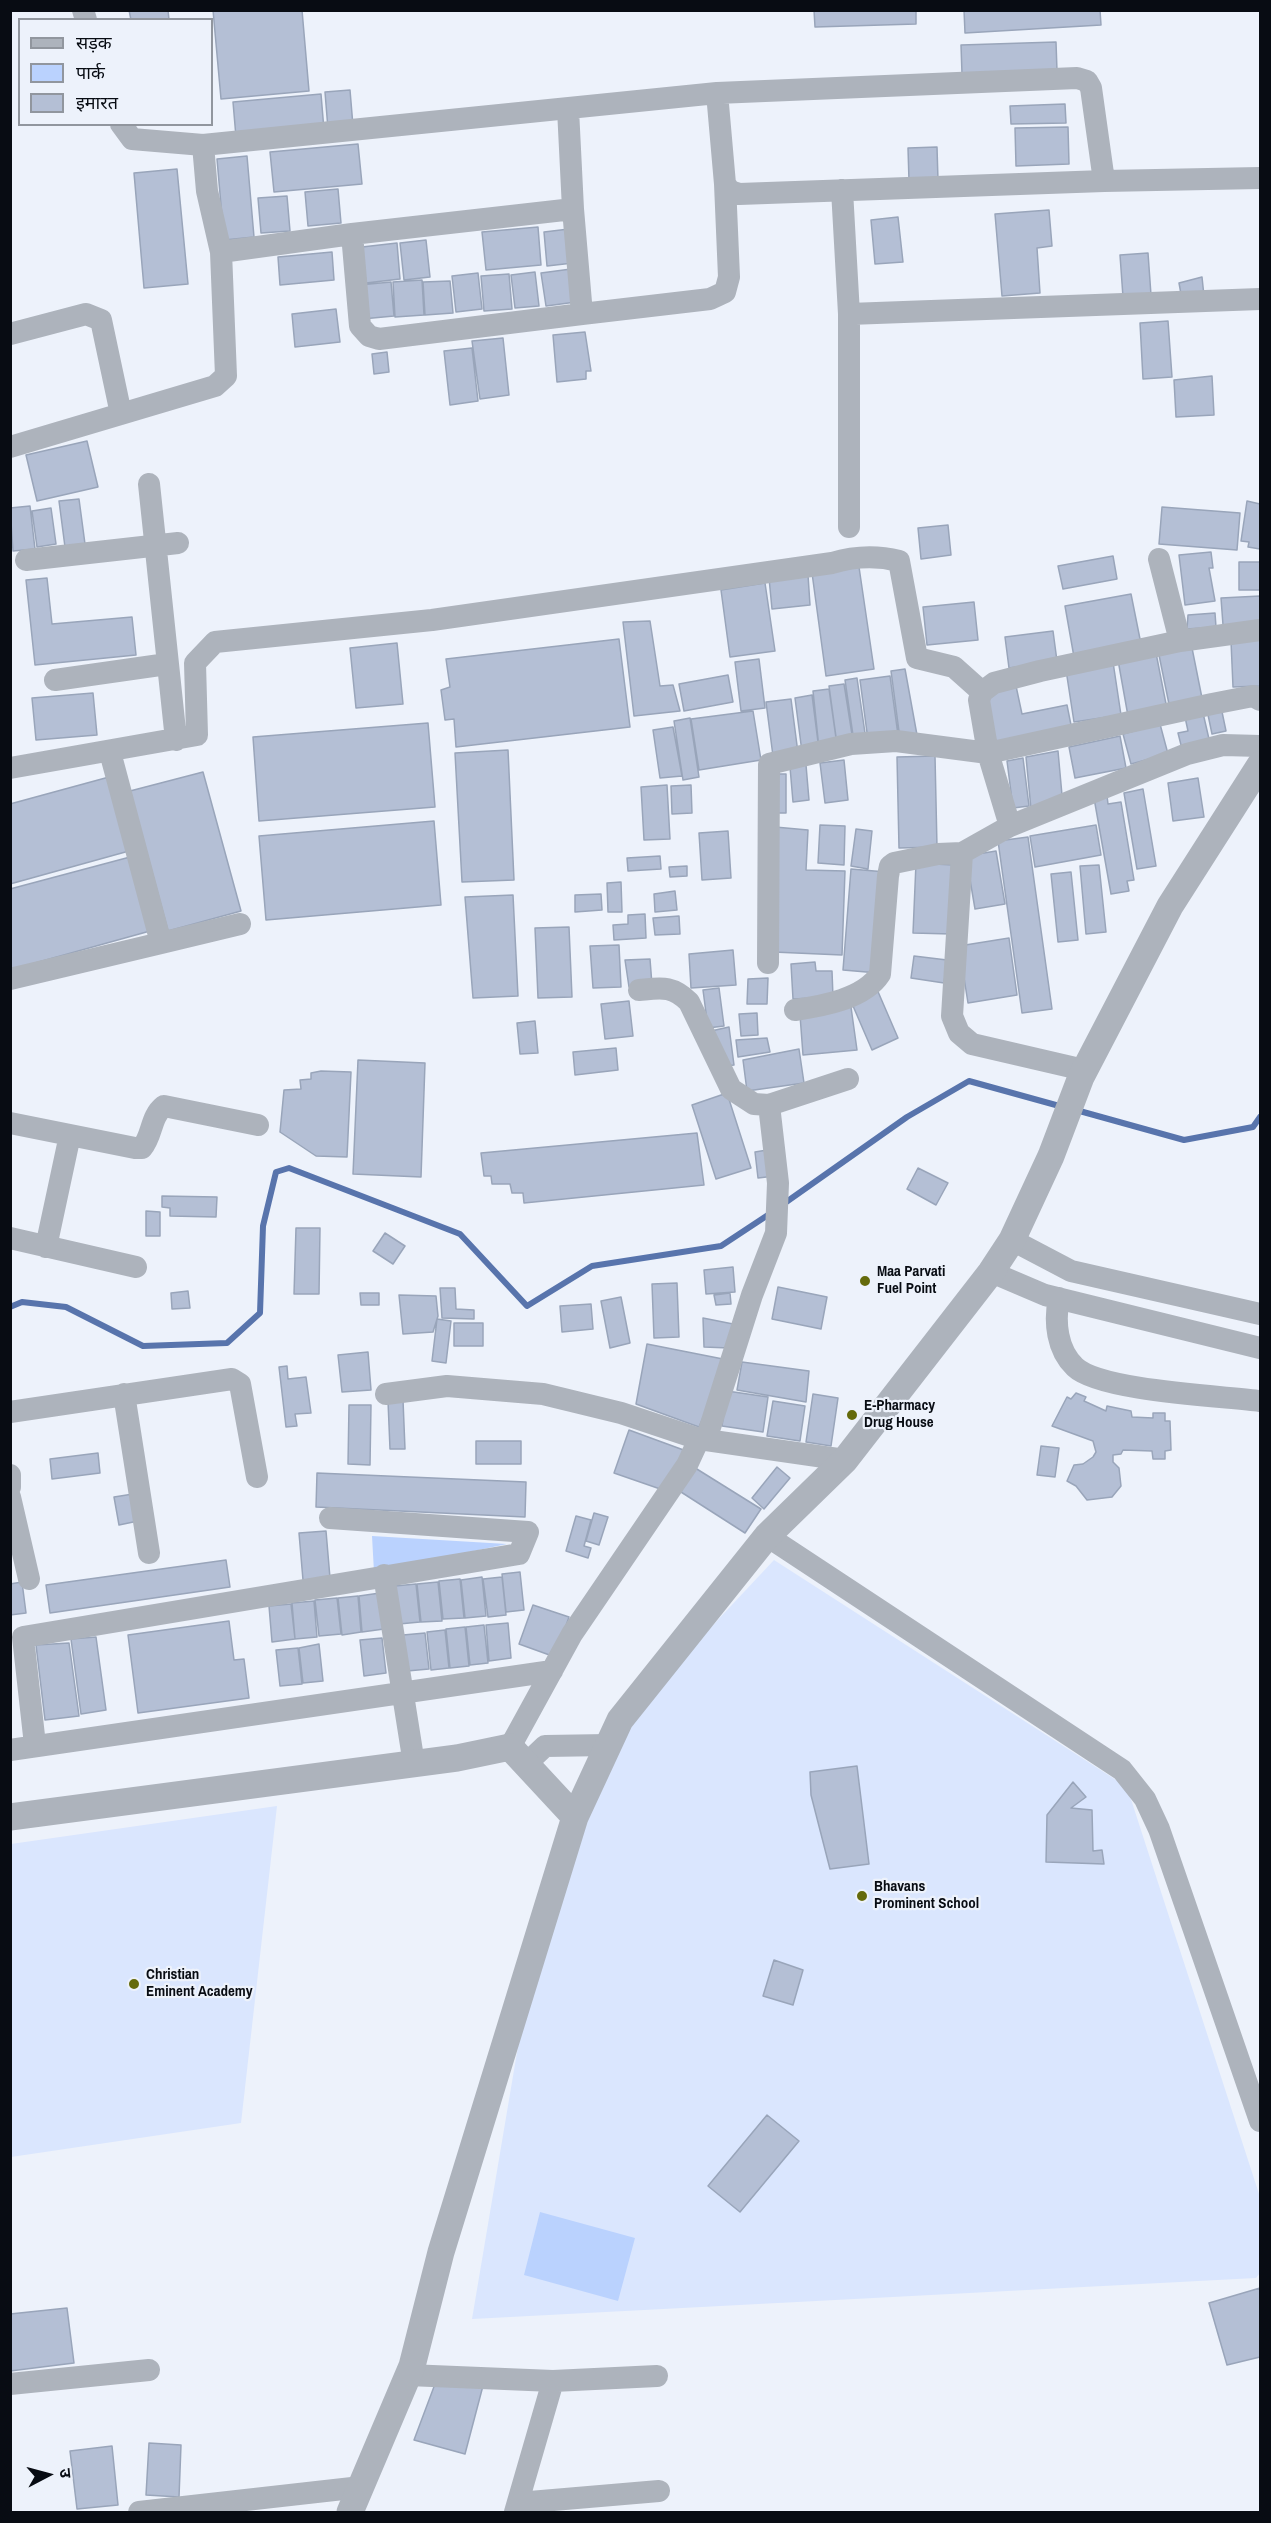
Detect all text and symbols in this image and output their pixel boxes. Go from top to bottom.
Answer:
legend [18,18,213,126]
text: सड़क [76,30,112,55]
text: पार्क [76,60,105,85]
text: इमारत [76,90,118,115]
place label: Maa Parvati Fuel Point [877,1263,945,1298]
marker: Maa Parvati Fuel Point [858,1274,872,1288]
place label: E-Pharmacy Drug House [864,1397,935,1432]
marker: E-Pharmacy Drug House [845,1408,859,1422]
place label: Bhavans Prominent School [874,1878,979,1913]
marker: Bhavans Prominent School [855,1889,869,1903]
place label: Christian Eminent Academy [146,1966,253,2001]
marker: Christian Eminent Academy [127,1977,141,1991]
north arrow [18,2445,78,2505]
text: उ [54,2467,77,2479]

